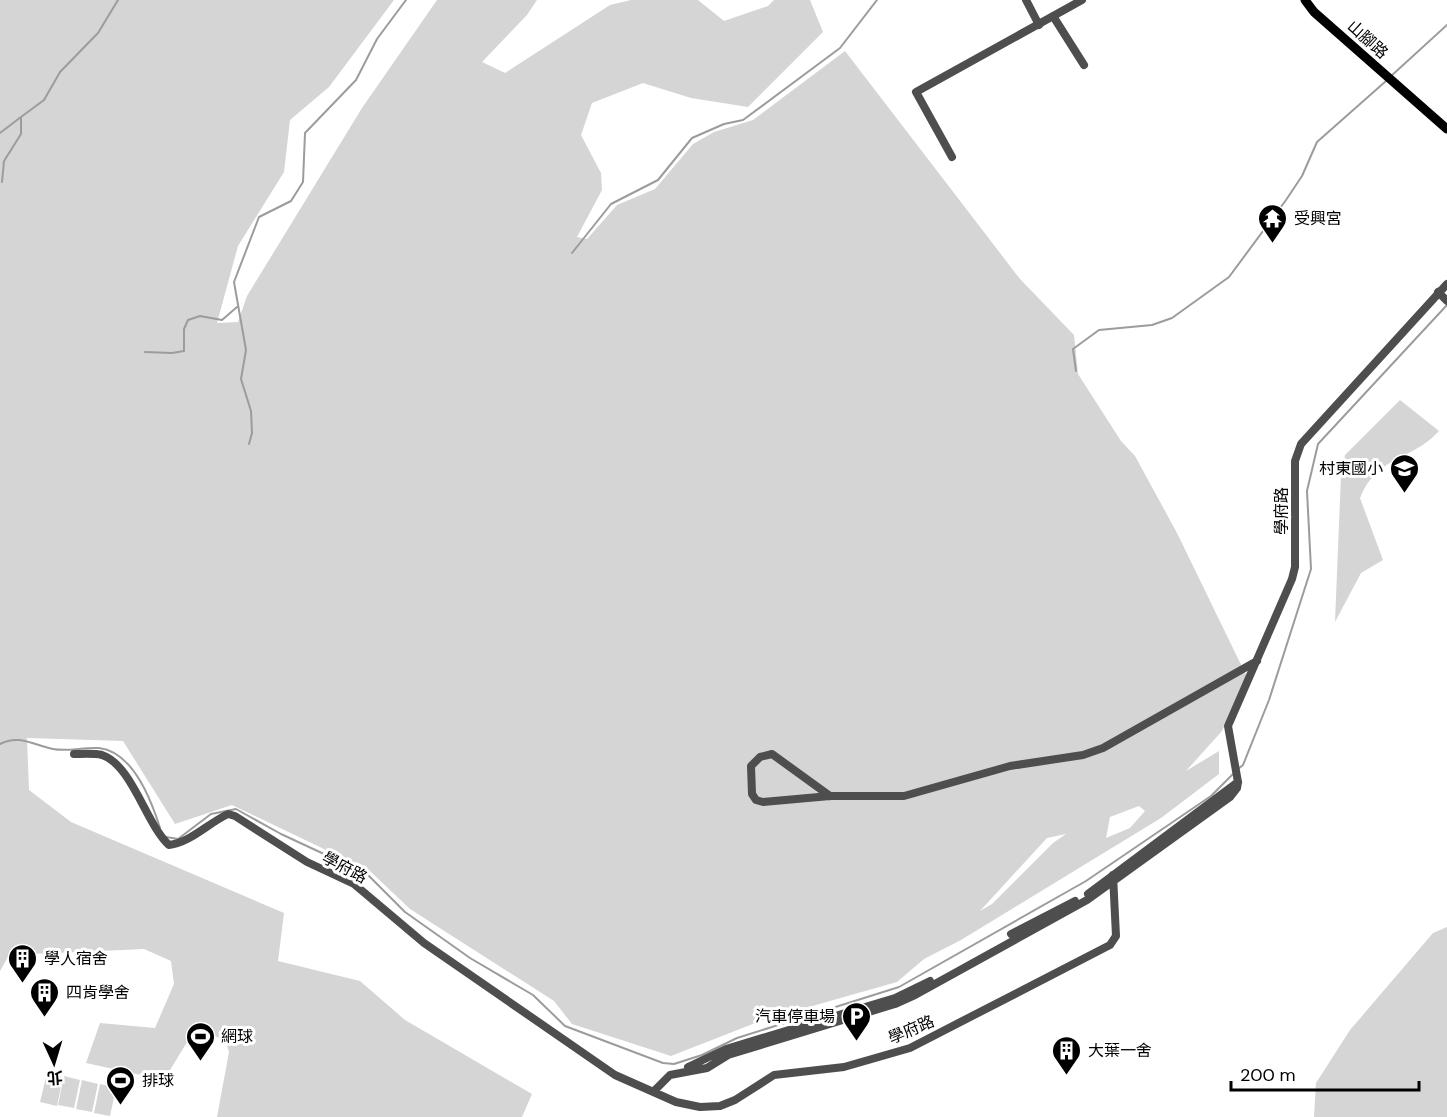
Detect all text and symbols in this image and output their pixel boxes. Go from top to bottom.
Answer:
street label: 山腳路 [1343,16,1393,63]
temple icon: 受興宮 [1257,202,1289,244]
place label: 受興宮 [1294,208,1342,229]
school or university icon: 村東國小 [1388,452,1420,494]
place label: 村東國小 [1319,458,1383,479]
street label: 學府路 [1271,487,1292,535]
street label: 學府路 [319,847,371,888]
building icon: 學人宿舍 [7,942,39,984]
place label: 學人宿舍 [44,948,108,969]
building icon: 四肯學舍 [29,976,61,1018]
place label: 四肯學舍 [66,982,130,1003]
parking icon: 汽車停車場 [840,1000,872,1042]
place label: 汽車停車場 [755,1006,835,1027]
street label: 學府路 [885,1010,937,1049]
sports icon: 網球 [184,1020,216,1062]
place label: 網球 [221,1026,253,1047]
north arrow [24,1033,84,1093]
building icon: 大葉一舍 [1051,1034,1083,1076]
place label: 大葉一舍 [1088,1040,1152,1061]
scale bar [1231,1054,1418,1092]
text: 200 m [1240,1063,1296,1087]
sports icon: 排球 [105,1064,137,1106]
text: 北 [46,1066,64,1088]
place label: 排球 [142,1070,174,1091]

